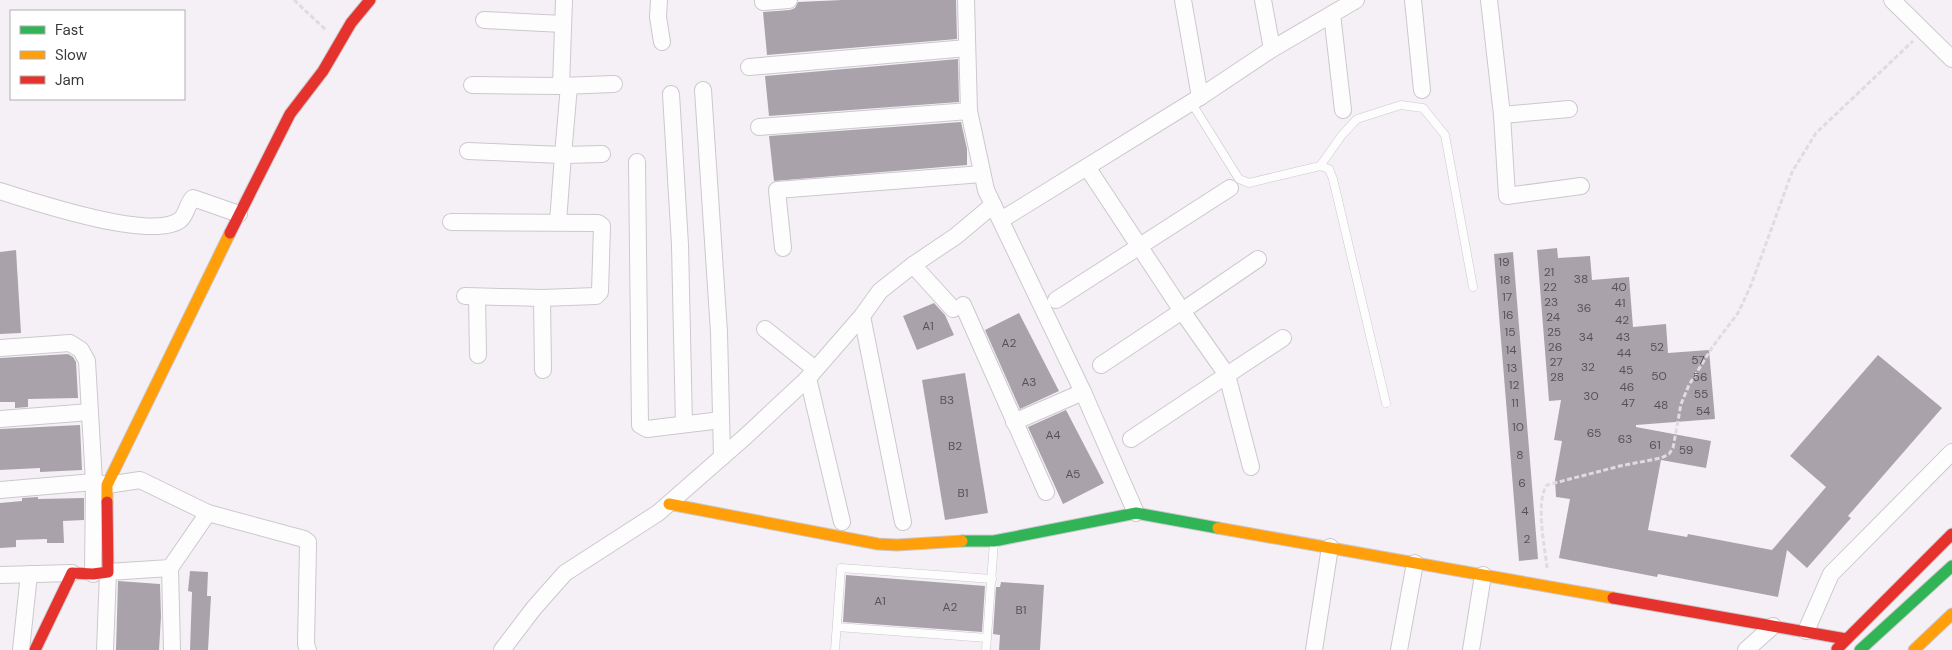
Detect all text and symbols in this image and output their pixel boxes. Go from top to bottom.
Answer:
legend [10,10,185,100]
text: Fast [55,20,84,40]
text: Slow [55,45,88,65]
text: Jam [55,70,84,90]
house number: 19 [1498,254,1510,270]
house number: 21 [1544,264,1554,280]
house number: 38 [1574,271,1588,287]
house number: 18 [1499,272,1511,288]
house number: 22 [1543,279,1557,295]
house number: 40 [1611,279,1627,295]
house number: 17 [1502,289,1512,305]
house number: 23 [1544,294,1558,310]
house number: 41 [1614,295,1626,311]
house number: 36 [1577,300,1591,316]
house number: 16 [1502,307,1514,323]
house number: 24 [1546,309,1560,325]
house number: 42 [1615,312,1629,328]
house number: A1 [922,318,934,334]
house number: 15 [1504,324,1516,340]
house number: 25 [1547,324,1561,340]
house number: 34 [1579,329,1593,345]
house number: 43 [1616,329,1630,345]
house number: A2 [1002,335,1017,351]
house number: 26 [1548,339,1562,355]
house number: 52 [1650,339,1664,355]
house number: 14 [1505,342,1517,358]
house number: 44 [1617,345,1631,361]
house number: 57 [1691,352,1705,368]
house number: 27 [1549,354,1563,370]
house number: 32 [1581,359,1595,375]
house number: 13 [1507,360,1517,376]
house number: 45 [1619,362,1633,378]
house number: 50 [1651,368,1667,384]
house number: 28 [1550,369,1564,385]
house number: 56 [1693,369,1707,385]
house number: A3 [1022,374,1036,390]
house number: 12 [1509,377,1519,393]
house number: 46 [1620,379,1634,395]
house number: 55 [1694,386,1708,402]
house number: 30 [1583,388,1599,404]
house number: B3 [940,392,954,408]
house number: 11 [1511,395,1519,411]
house number: 47 [1621,395,1635,411]
house number: 48 [1654,397,1668,413]
house number: 54 [1696,403,1710,419]
house number: 10 [1512,419,1524,435]
house number: 65 [1587,425,1601,441]
house number: A4 [1045,427,1061,443]
house number: 63 [1618,431,1632,447]
house number: 61 [1649,437,1661,453]
house number: B2 [948,438,962,454]
house number: 59 [1679,442,1693,458]
house number: 8 [1516,447,1524,463]
house number: A5 [1066,466,1080,482]
house number: 6 [1518,475,1526,491]
house number: B1 [958,485,968,501]
house number: 4 [1521,503,1529,519]
house number: 2 [1524,531,1531,547]
house number: A1 [874,593,886,609]
house number: A2 [943,599,958,615]
house number: B1 [1016,602,1026,618]

